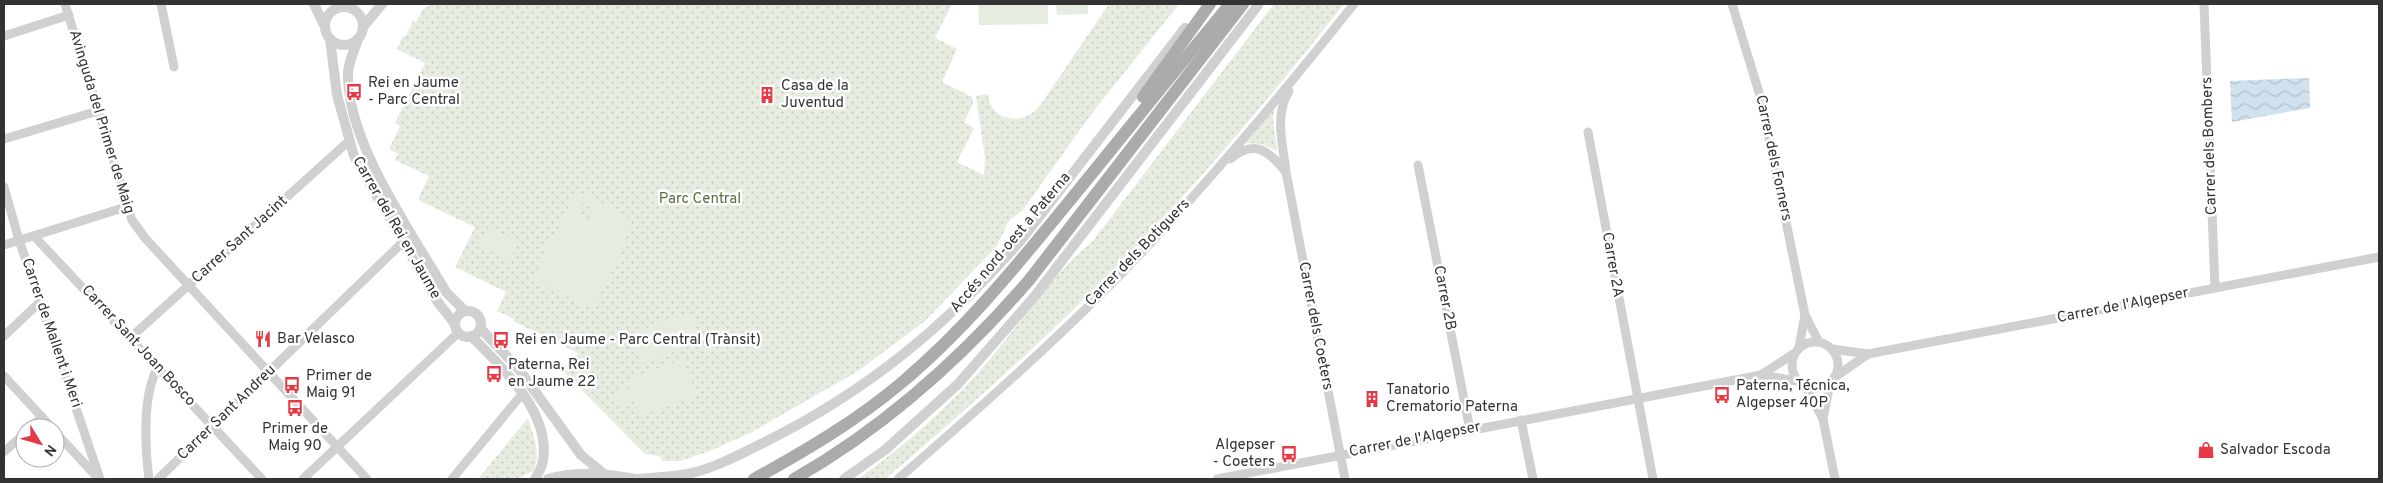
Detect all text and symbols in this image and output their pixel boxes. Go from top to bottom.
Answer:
street label: Avinguda del Primer de Maig [64,28,138,216]
place label: Rei en Jaume - Parc Central [368,74,460,110]
place label: Casa de la Juventud [781,77,849,113]
street label: Carrer dels Bombers [2198,77,2222,215]
bus stop icon: Rei en Jaume - Parc Central [344,82,364,102]
building icon: Casa de la Juventud [757,85,777,105]
street label: Carrer dels Forners [1750,93,1796,223]
street label: Carrer del Rei en Jaume [347,153,445,303]
street label: Accés nord-oest a Paterna [947,169,1075,317]
park label: Parc Central [659,190,741,209]
street label: Carrer Sant Jacint [188,192,292,288]
street label: Carrer dels Botiguers [1082,195,1194,311]
street label: Carrer 2A [1597,231,1627,299]
street label: Carrer de Mallent i Meri [16,256,86,410]
street label: Carrer dels Coeters [1293,260,1337,392]
street label: Carrer 2B [1428,264,1460,332]
street label: Carrer Sant Joan Bosco [77,281,199,411]
street label: Carrer de l'Algepser [2056,284,2191,328]
restaurant icon: Bar Velasco [253,329,273,349]
place label: Bar Velasco [277,330,355,349]
bus stop icon: Rei en Jaume - Parc Central (Trànsit) [491,330,511,350]
place label: Rei en Jaume - Parc Central (Trànsit) [515,331,761,350]
place label: Paterna, Rei en Jaume 22 [508,356,596,392]
street label: Carrer Sant Andreu [174,361,280,465]
bus stop icon: Paterna, Rei en Jaume 22 [484,364,504,384]
place label: Primer de Maig 91 [306,367,372,403]
bus stop icon: Primer de Maig 91 [282,375,302,395]
place label: Paterna, Técnica, Algepser 40P [1736,377,1850,413]
place label: Tanatorio Crematorio Paterna [1386,381,1518,417]
bus stop icon: Paterna, Técnica, Algepser 40P [1712,385,1732,405]
building icon: Tanatorio Crematorio Paterna [1362,389,1382,409]
bus stop icon: Primer de Maig 90 [285,398,305,418]
north arrow [15,418,65,468]
street label: Carrer de l'Algepser [1348,418,1483,462]
place label: Primer de Maig 90 [262,420,328,456]
place label: Algepser - Coeters [1213,436,1275,472]
shop icon: Salvador Escoda [2196,440,2216,460]
text: N [39,441,59,459]
place label: Salvador Escoda [2220,441,2331,460]
bus stop icon: Algepser - Coeters [1279,444,1299,464]

